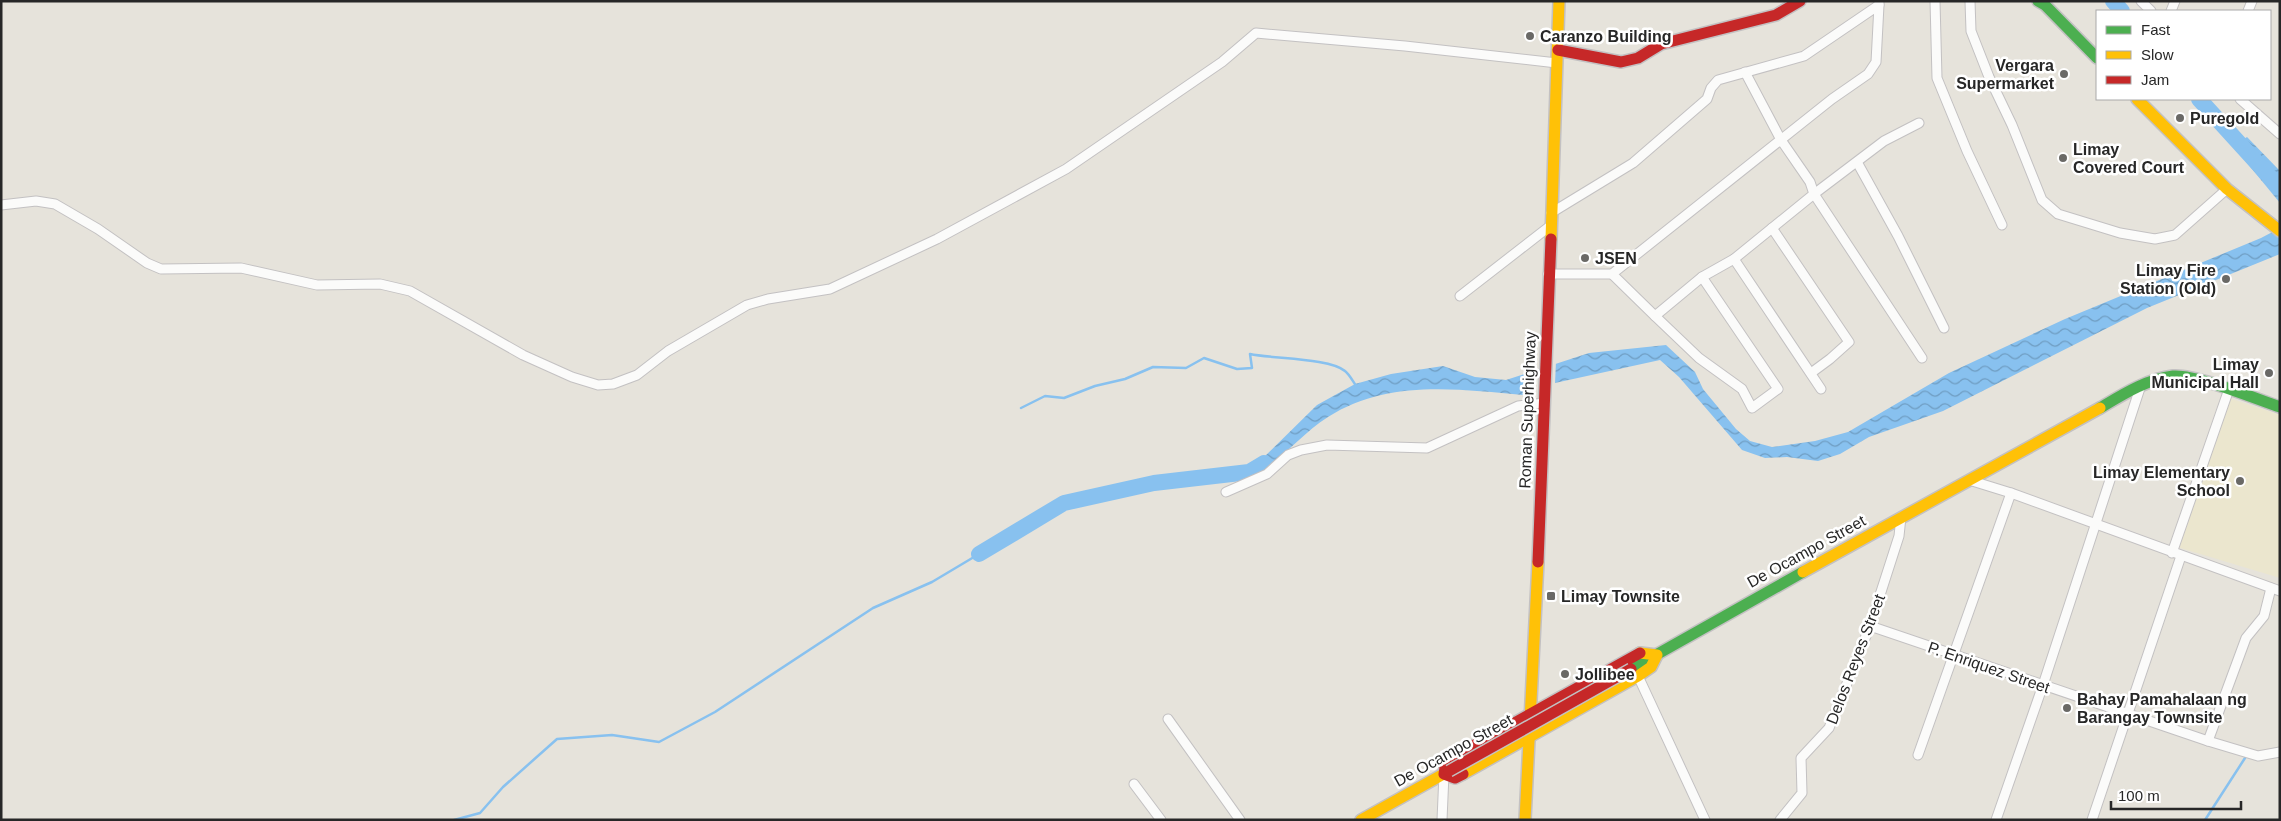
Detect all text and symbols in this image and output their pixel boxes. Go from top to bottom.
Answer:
legend [2096,10,2271,100]
text: Fast [2141,21,2171,38]
place label: Caranzo Building [1540,28,1672,45]
marker: Caranzo Building [1524,30,1536,42]
text: Slow [2141,46,2174,63]
place label: Vergara Supermarket [1956,57,2055,92]
marker: Vergara Supermarket [2058,68,2070,80]
text: Jam [2141,71,2169,88]
place label: Puregold [2190,110,2259,127]
marker: Puregold [2174,112,2186,124]
place label: Limay Covered Court [2073,141,2185,176]
marker: Limay Covered Court [2057,152,2069,164]
place label: JSEN [1595,250,1637,267]
marker: JSEN [1579,252,1591,264]
place label: Limay Fire Station (Old) [2120,262,2216,297]
marker: Limay Fire Station (Old) [2220,273,2232,285]
street label: Roman Superhighway [1516,331,1539,489]
place label: Limay Municipal Hall [2151,356,2259,391]
marker: Limay Municipal Hall [2263,367,2275,379]
place label: Limay Elementary School [2093,464,2230,499]
marker: Limay Elementary School [2234,475,2246,487]
street label: De Ocampo Street [1744,512,1869,591]
place label: Limay Townsite [1561,588,1680,605]
marker: Limay Townsite [1545,590,1557,602]
street label: Delos Reyes Street [1823,591,1888,727]
street label: P. Enriquez Street [1926,639,2053,696]
place label: Jollibee [1575,666,1635,683]
marker: Jollibee [1559,668,1571,680]
place label: Bahay Pamahalaan ng Barangay Townsite [2077,691,2247,726]
marker: Bahay Pamahalaan ng Barangay Townsite [2061,702,2073,714]
street label: De Ocampo Street [1391,711,1516,790]
scale bar [2111,778,2241,810]
text: 100 m [2118,787,2160,804]

